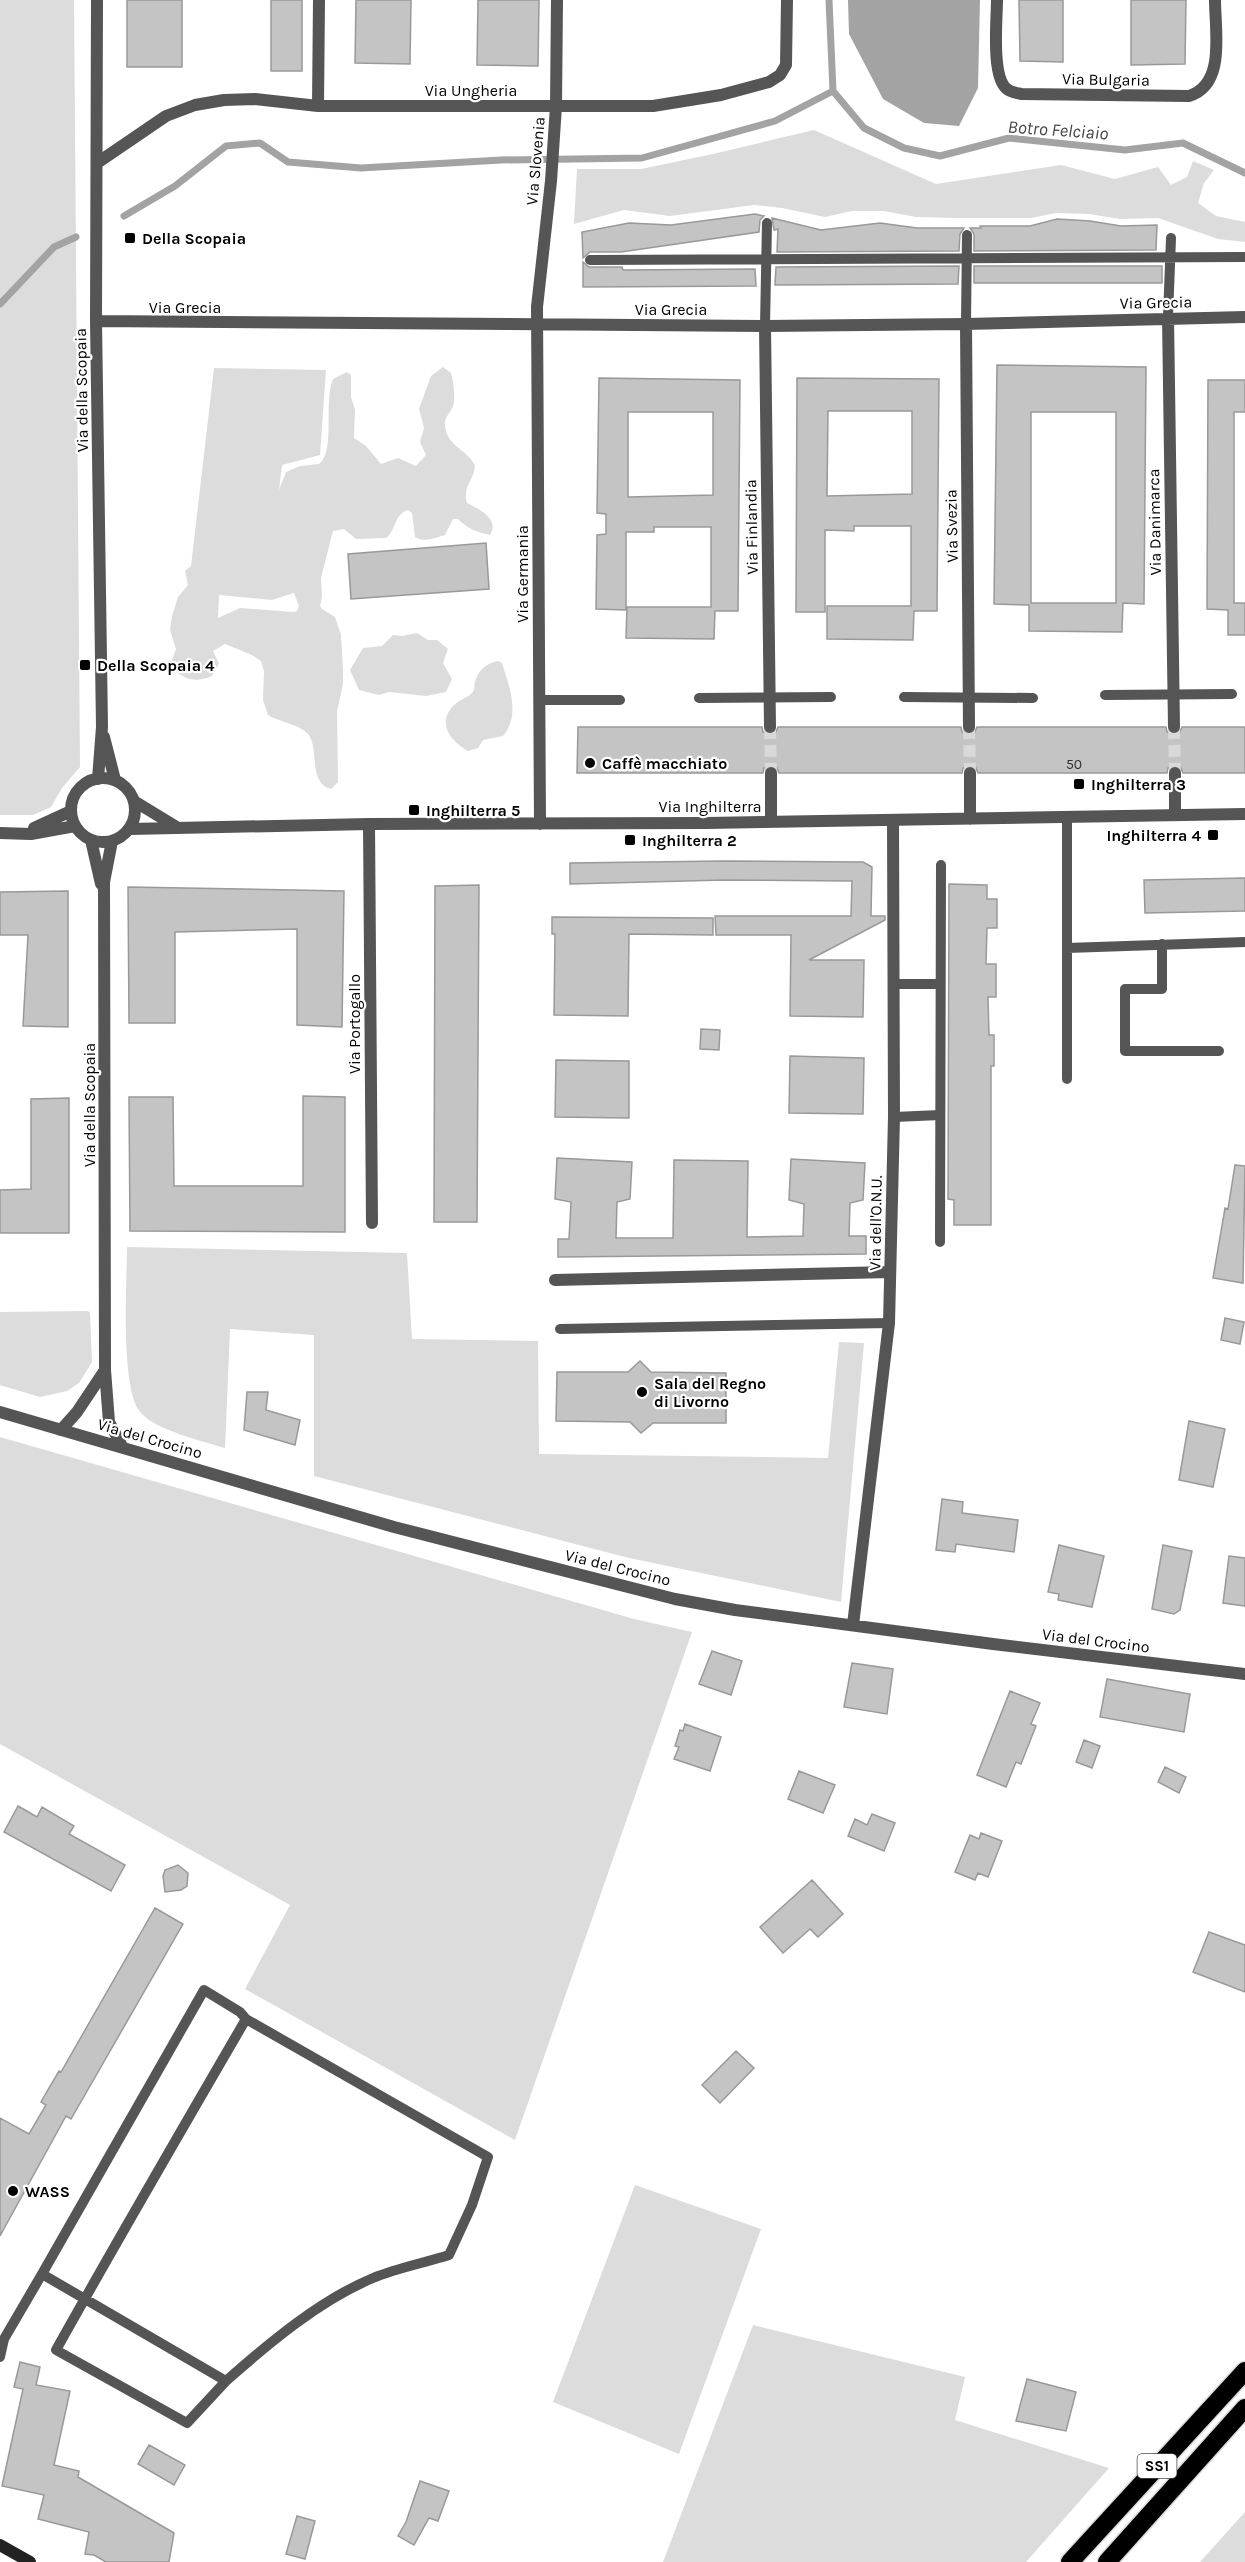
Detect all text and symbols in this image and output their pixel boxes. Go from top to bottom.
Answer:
street label: Via Bulgaria [1062,69,1150,90]
street label: Via Ungheria [425,81,517,100]
street label: Via Slovenia [522,116,549,206]
water label: Botro Felciaio [1007,116,1109,144]
place label: Della Scopaia [142,229,246,248]
marker: Della Scopaia [123,231,137,245]
street label: Via Grecia [1120,292,1192,313]
street label: Via Grecia [149,298,221,317]
street label: Via Grecia [635,300,707,319]
street label: Via della Scopaia [71,328,92,452]
street label: Via Danimarca [1144,468,1165,576]
street label: Via Finlandia [741,479,762,575]
street label: Via Svezia [941,489,962,563]
street label: Via Germania [513,525,532,623]
place label: Della Scopaia 4 [97,656,215,675]
marker: Della Scopaia 4 [78,658,92,672]
place label: Caffè macchiato [602,754,727,773]
marker: Caffè macchiato [583,756,597,770]
house number: 50 [1066,756,1082,773]
place label: Inghilterra 3 [1091,775,1186,794]
marker: Inghilterra 3 [1072,777,1086,791]
street label: Via Inghilterra [658,797,762,816]
place label: Inghilterra 5 [426,801,520,820]
marker: Inghilterra 5 [407,803,421,817]
place label: Inghilterra 4 [1106,826,1201,845]
marker: Inghilterra 4 [1206,828,1220,842]
place label: Inghilterra 2 [642,831,737,850]
marker: Inghilterra 2 [623,833,637,847]
street label: Via Portogallo [345,974,364,1074]
street label: Via della Scopaia [80,1043,99,1167]
street label: Via dell'O.N.U. [865,1175,886,1271]
place label: Sala del Regno di Livorno [654,1374,766,1411]
marker: Sala del Regno di Livorno [635,1385,649,1399]
street label: Via del Crocino [95,1414,204,1463]
street label: Via del Crocino [563,1545,673,1590]
street label: Via del Crocino [1041,1624,1151,1657]
place label: WASS [25,2182,70,2201]
marker: WASS [6,2184,20,2198]
road number: SS1 [1138,2454,1176,2478]

